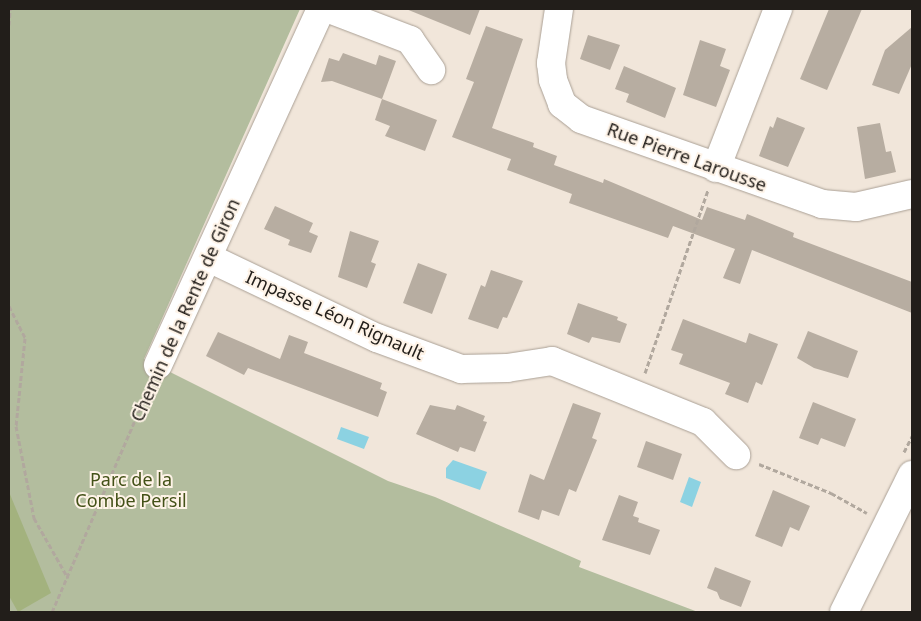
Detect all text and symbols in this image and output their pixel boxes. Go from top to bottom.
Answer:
street label: Rue Pierre Larousse [604,118,770,196]
street label: Chemin de la Rente de Giron [126,195,244,425]
street label: Impasse Léon Rignault [243,266,427,364]
park label: Parc de la Combe Persil [75,469,187,512]

